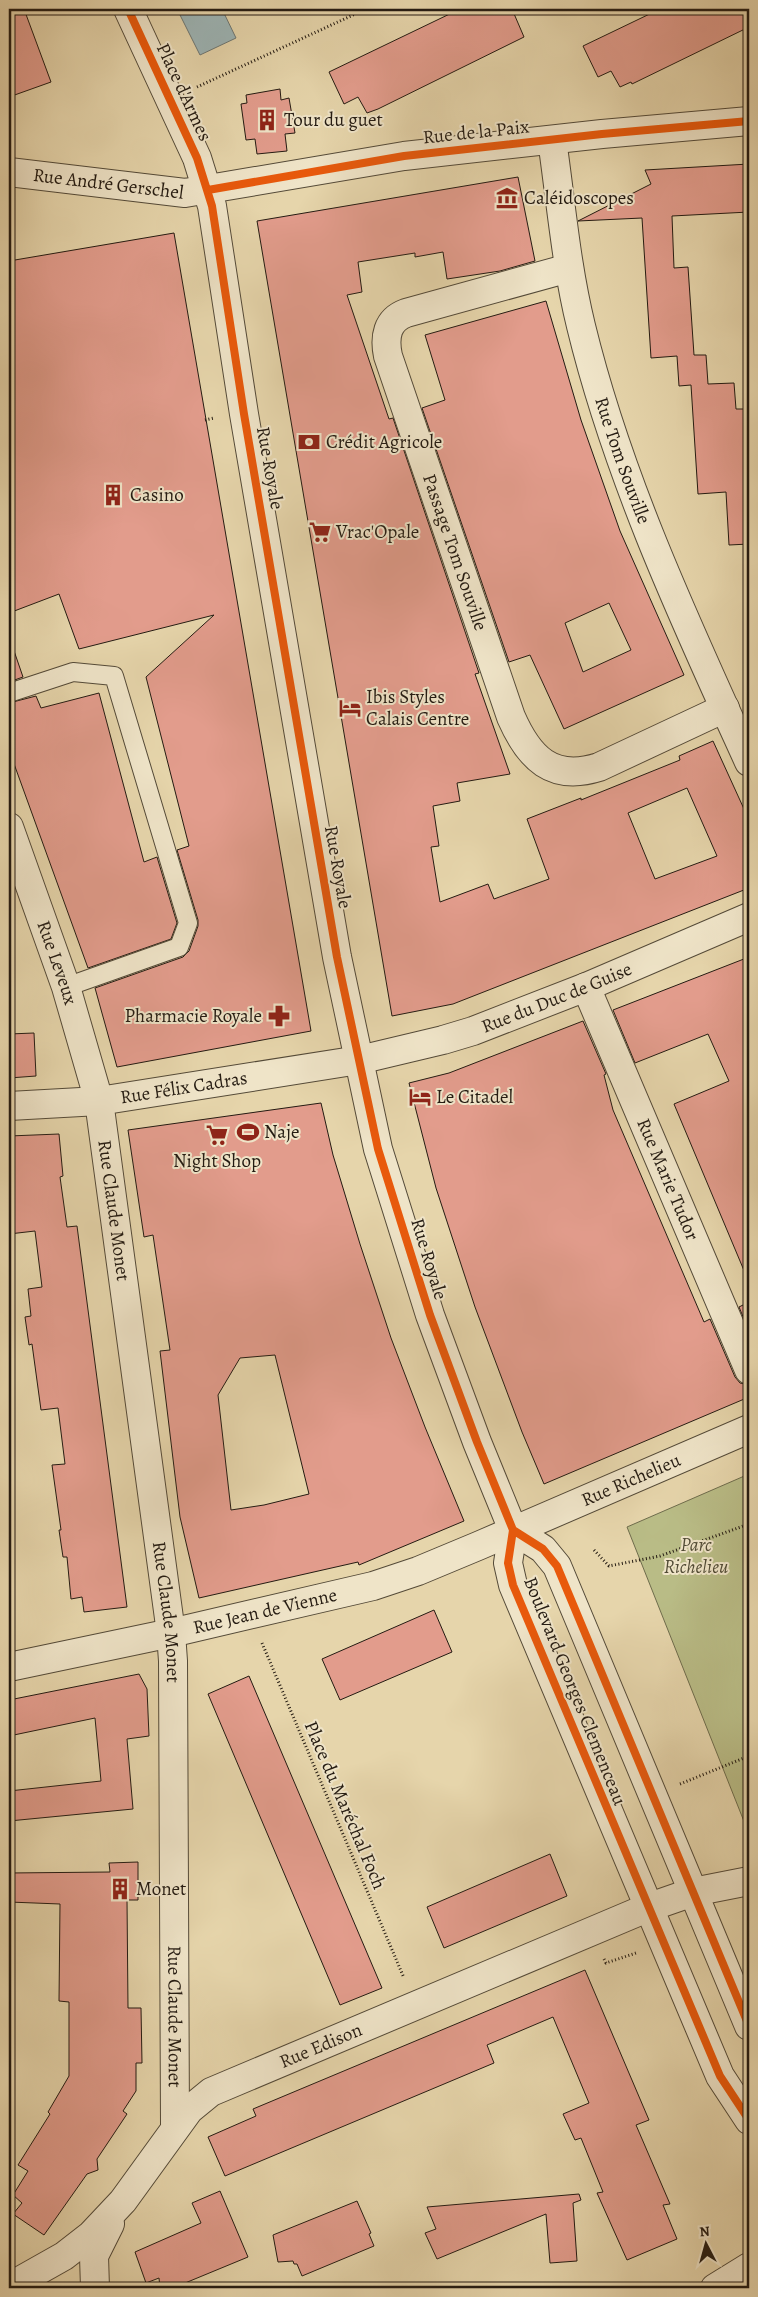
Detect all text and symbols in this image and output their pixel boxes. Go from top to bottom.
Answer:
street label: Place d'Armes [150,39,218,145]
building icon: Tour du guet [254,107,280,133]
place label: Tour du guet [284,107,383,133]
street label: Rue de la Paix [422,113,530,151]
street label: Rue André Gerschel [32,162,185,206]
museum icon: Caléidoscopes [494,185,520,211]
place label: Caléidoscopes [524,185,634,211]
street label: Rue Tom Souville [588,394,657,528]
street label: Rue Royale [250,424,290,512]
bank icon: Crédit Agricole [296,429,322,455]
place label: Crédit Agricole [326,429,442,455]
street label: Passage Tom Souville [416,470,494,634]
building icon: Casino [100,482,126,508]
place label: Casino [130,482,184,508]
supermarket icon: Vrac'Opale [307,519,333,545]
place label: Vrac'Opale [335,519,419,545]
place label: Ibis Styles Calais Centre [366,684,469,732]
hotel icon: Ibis Styles Calais Centre [337,695,363,721]
street label: Rue Royale [318,823,358,911]
street label: Rue Leveux [30,917,83,1008]
street label: Rue du Duc de Guise [478,956,636,1039]
place label: Pharmacie Royale [125,1003,262,1029]
pharmacy icon: Pharmacie Royale [266,1003,292,1029]
street label: Rue Félix Cadras [118,1065,249,1110]
hotel icon: Le Citadel [407,1084,433,1110]
place label: Le Citadel [436,1084,514,1110]
street label: Rue Marie Tudor [630,1114,705,1244]
sports icon: Naje [235,1119,261,1145]
place label: Naje [264,1119,299,1145]
supermarket icon: Night Shop [204,1122,230,1148]
street label: Rue Claude Monet [91,1138,136,1283]
place label: Night Shop [173,1148,261,1174]
street label: Rue Royale [404,1215,454,1303]
street label: Rue Richelieu [577,1447,685,1513]
park label: Parc Richelieu [664,1532,728,1580]
street label: Rue Claude Monet [146,1540,186,1683]
street label: Boulevard Georges Clemenceau [517,1573,633,1810]
street label: Rue Jean de Vienne [190,1582,340,1640]
street label: Place du Maréchal Foch [298,1717,392,1893]
building icon: Monet [107,1876,133,1902]
place label: Monet [136,1876,186,1902]
street label: Rue Claude Monet [161,1945,188,2088]
street label: Rue Edison [275,2017,366,2075]
north arrow [680,2220,730,2270]
text: N [699,2222,711,2242]

